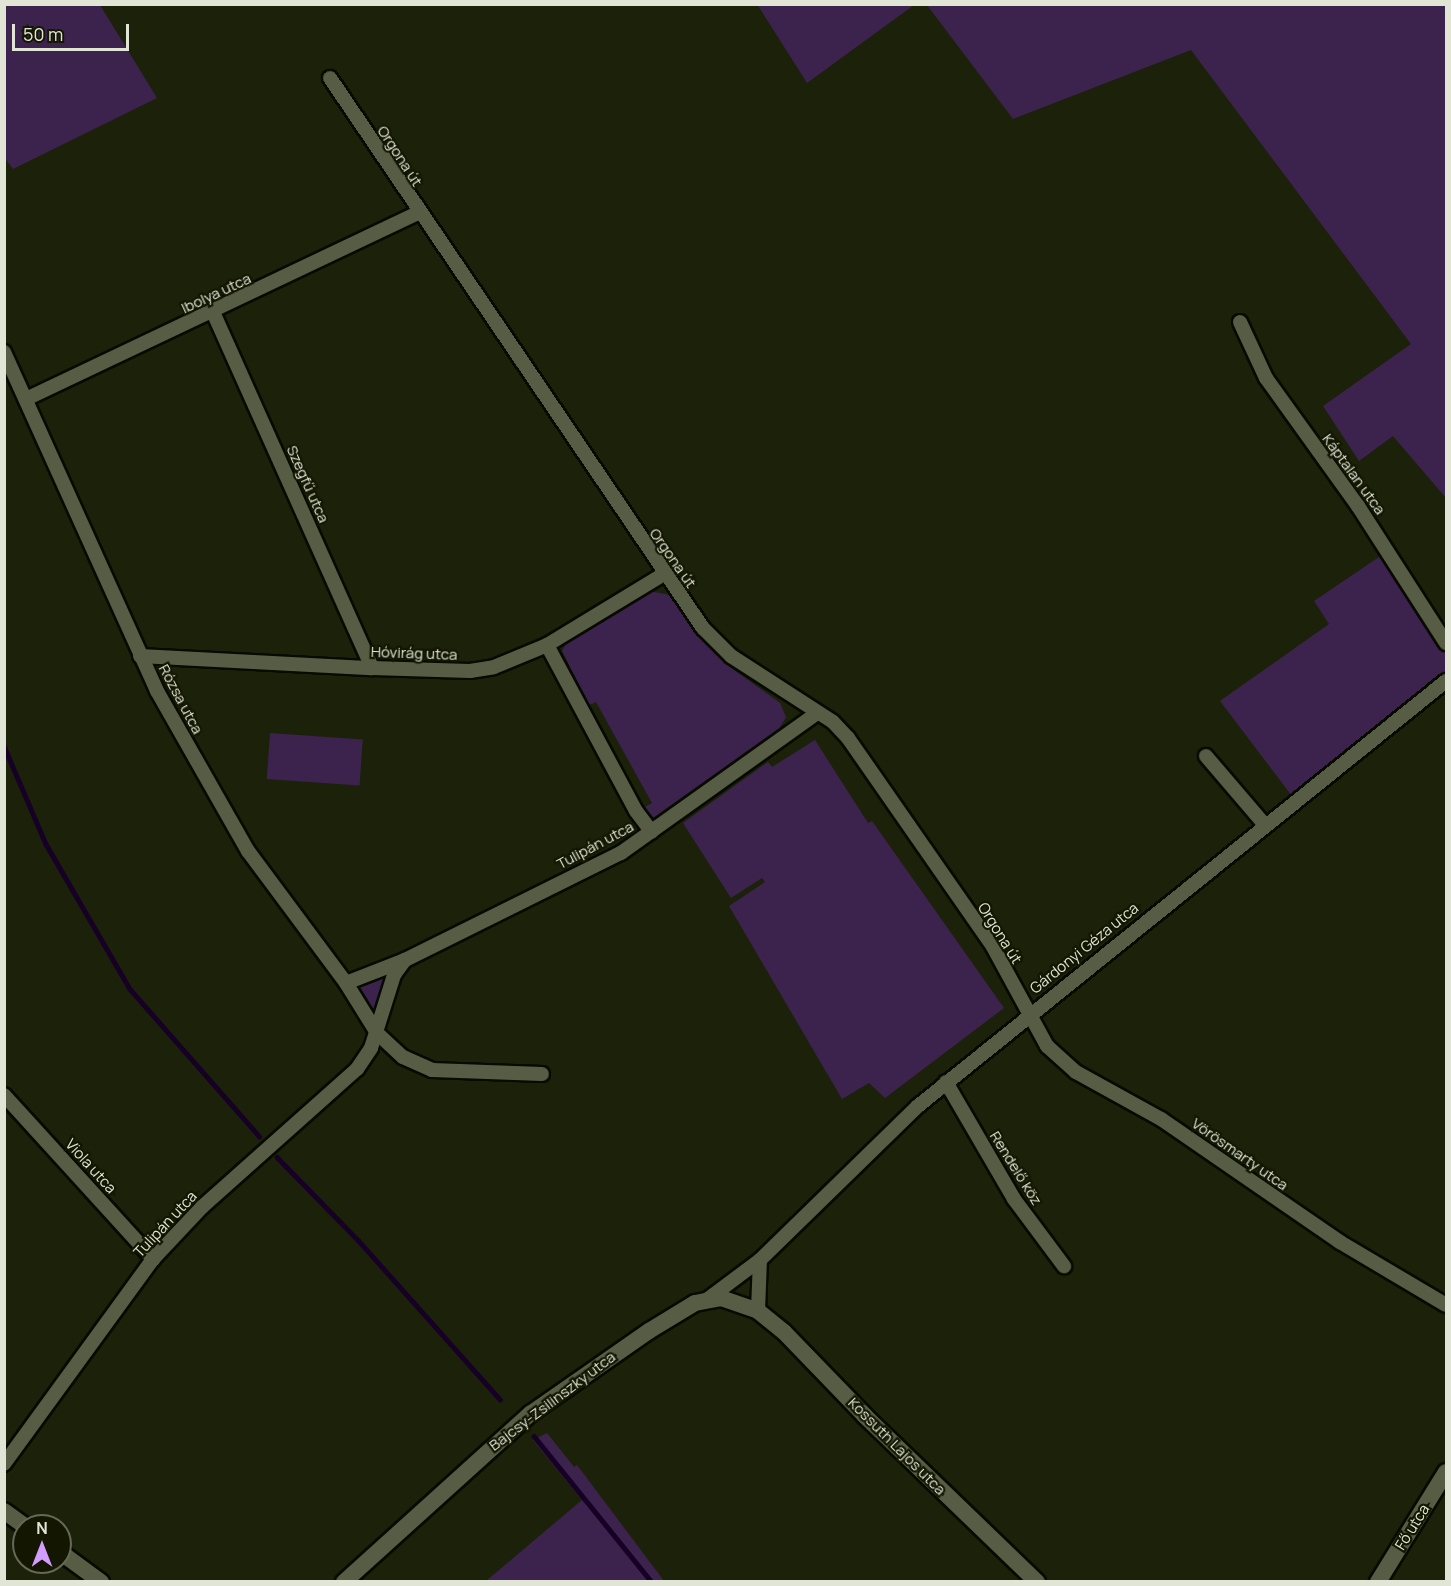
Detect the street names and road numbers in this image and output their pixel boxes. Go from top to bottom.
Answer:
street label: Orgona út [374,122,426,190]
street label: Ibolya utca [178,269,254,317]
street label: Káptalan utca [1319,430,1389,518]
street label: Szegfű utca [283,443,333,525]
street label: Orgona út [646,525,700,591]
street label: Hóvirág utca [370,642,458,664]
street label: Rózsa utca [155,661,207,737]
street label: Tulipán utca [553,817,637,873]
street label: Orgona út [974,899,1026,967]
street label: Gárdonyi Géza utca [1026,899,1142,997]
street label: Vörösmarty utca [1188,1114,1292,1194]
street label: Rendelő köz [986,1128,1046,1208]
street label: Viola utca [62,1135,120,1197]
street label: Tulipán utca [130,1187,200,1261]
street label: Bajcsy-Zsilinszky utca [485,1348,619,1454]
street label: Kossuth Lajos utca [845,1394,949,1498]
street label: Fő utca [1391,1501,1433,1553]

